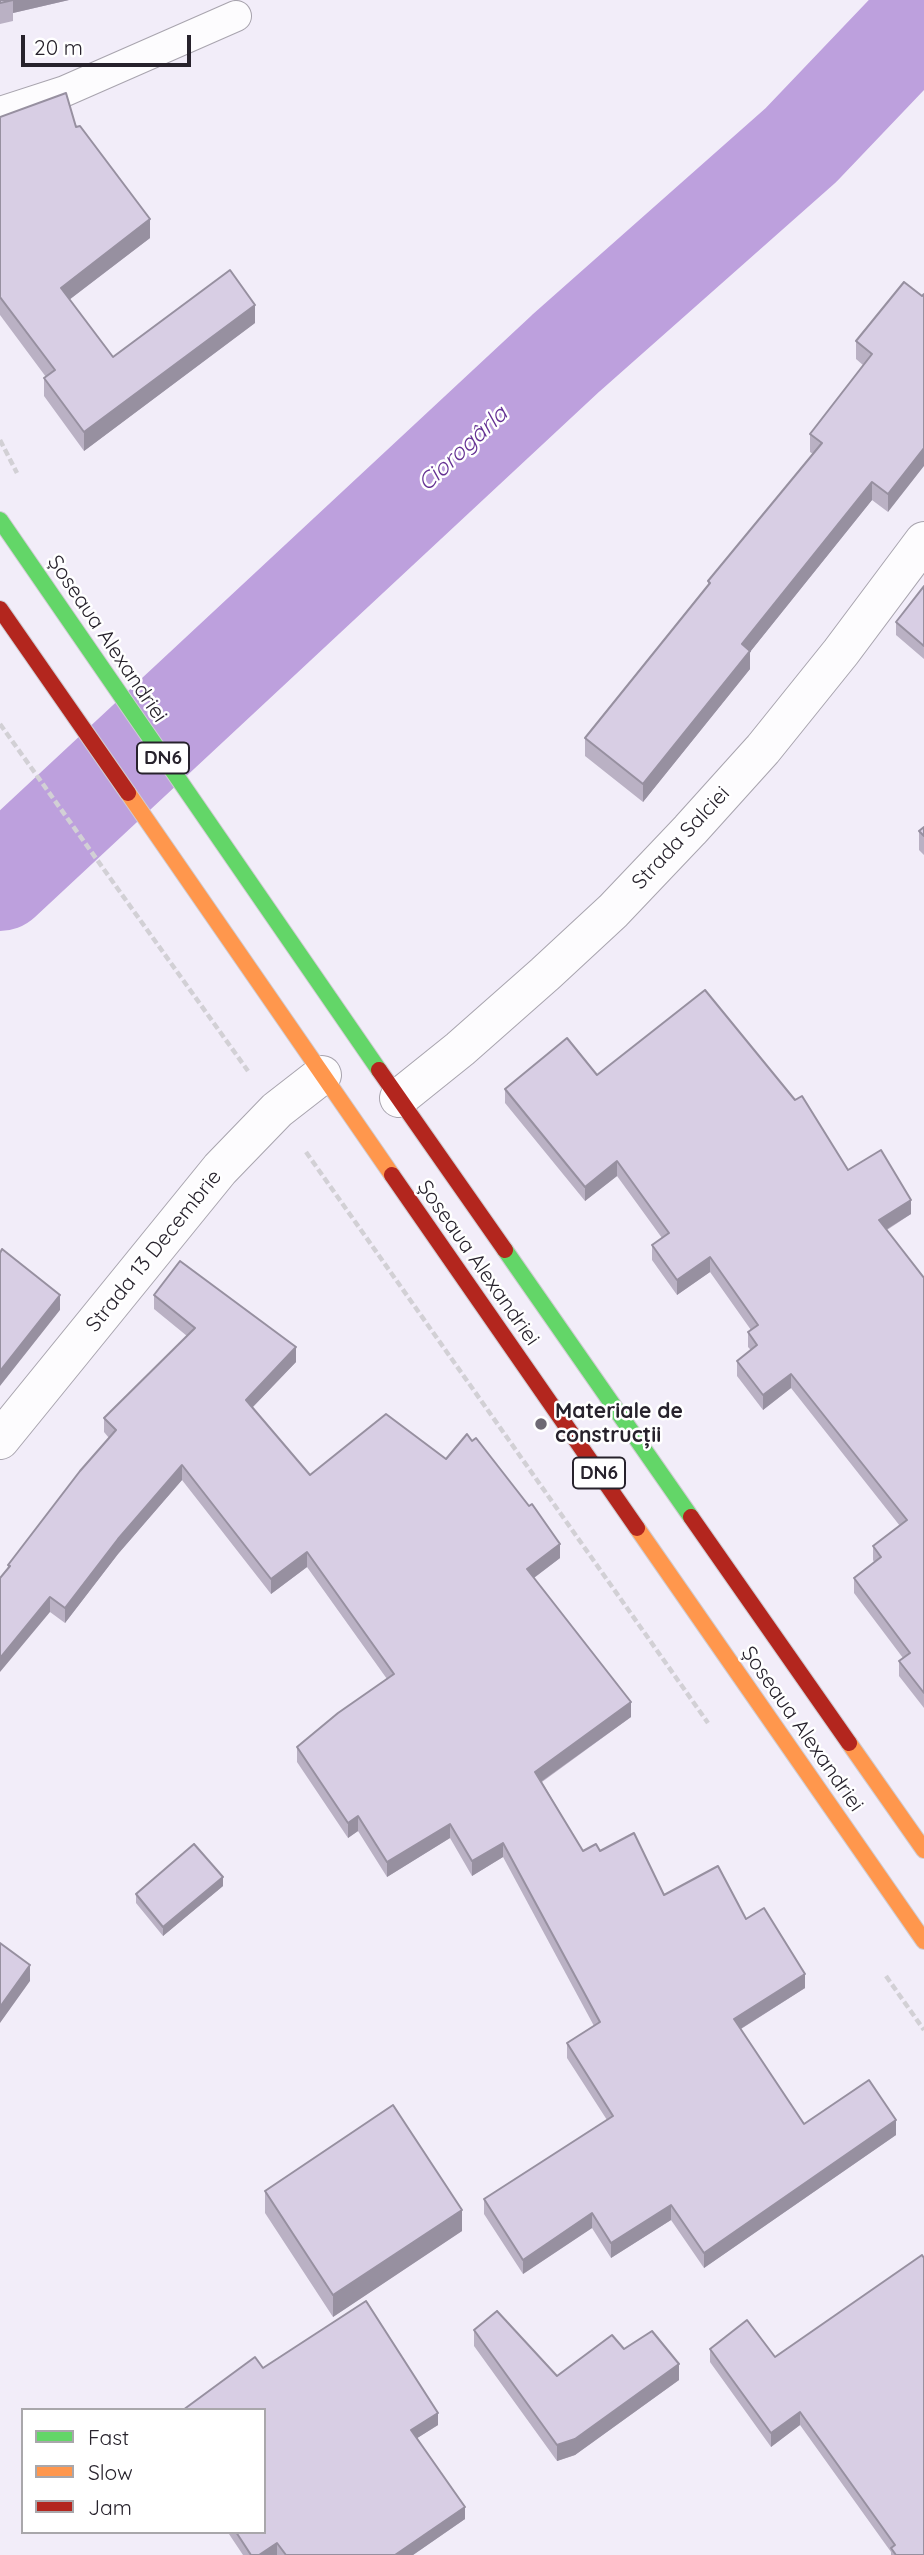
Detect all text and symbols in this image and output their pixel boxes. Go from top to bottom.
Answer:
scale bar [24,21,194,65]
text: 20 m [34,34,83,60]
water label: Ciorogârla [413,401,513,497]
street label: Șoseaua Alexandriei [42,551,172,727]
road number: DN6 [137,743,189,774]
street label: Strada Salciei [627,781,735,895]
street label: Strada 13 Decembrie [81,1165,227,1337]
street label: Șoseaua Alexandriei [412,1176,544,1350]
place label: Materiale de construcții [555,1399,683,1449]
marker: Materiale de construcții [533,1416,549,1432]
road number: DN6 [573,1457,625,1488]
street label: Șoseaua Alexandriei [736,1642,868,1816]
legend [21,2408,266,2534]
text: Fast [88,2424,129,2450]
text: Slow [88,2459,133,2485]
text: Jam [88,2494,132,2520]

